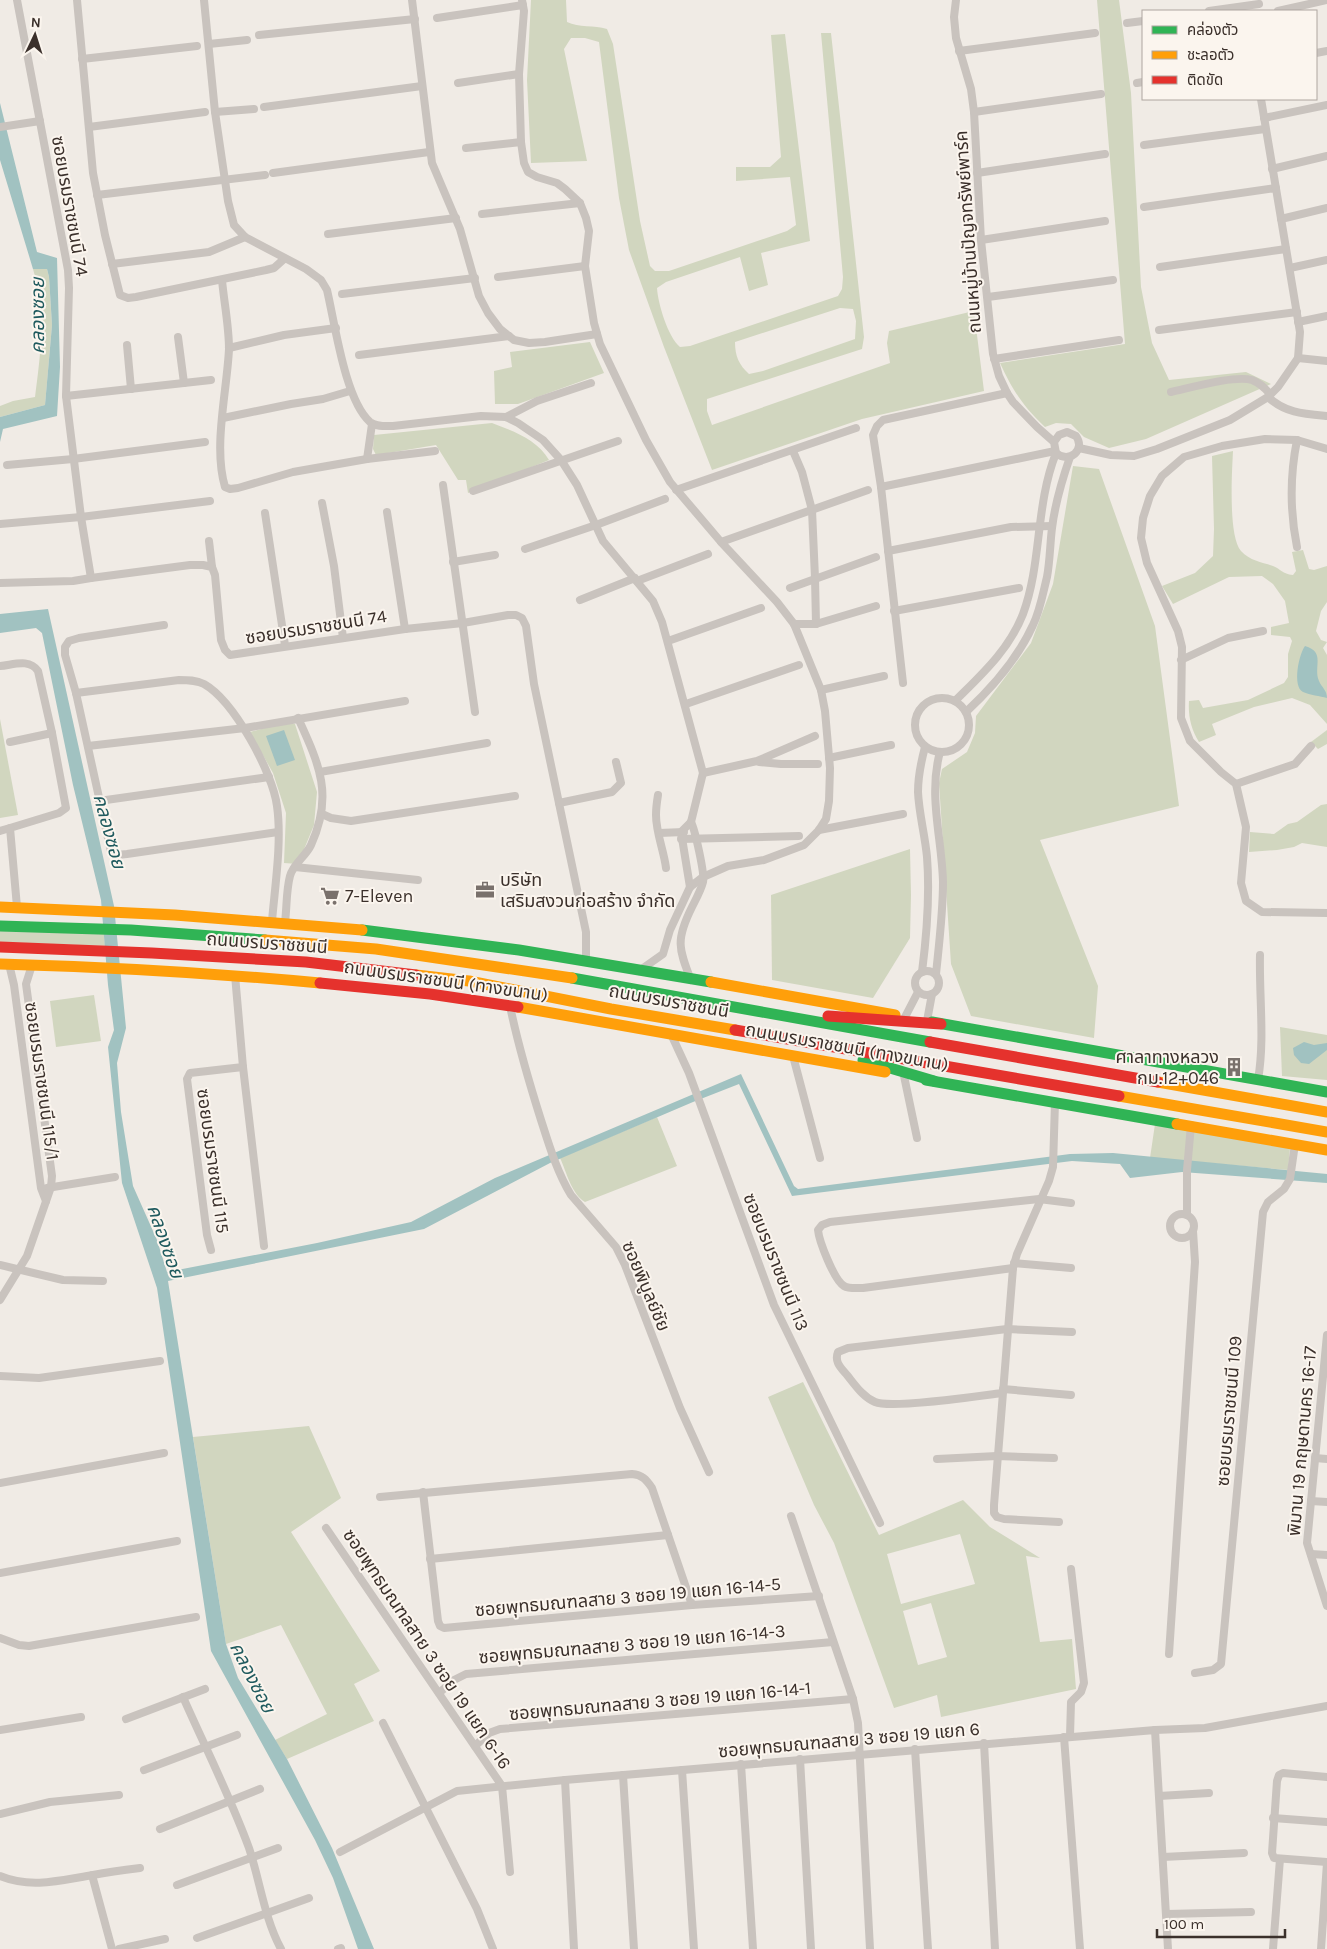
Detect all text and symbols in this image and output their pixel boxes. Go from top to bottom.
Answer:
north arrow [10,10,60,60]
legend [1142,10,1317,100]
text: N [30,14,41,31]
text: คล่องตัว [1187,21,1238,39]
text: ชะลอตัว [1187,46,1234,64]
text: ติดขัด [1187,71,1223,89]
street label: ถนนหมู่บ้านปัญจทรัพย์พาร์ค [950,130,987,334]
street label: ซอยบรมราชชนนี 74 [47,134,93,278]
water label: คลองซอย [27,276,49,354]
street label: ซอยบรมราชชนนี 74 [244,605,388,649]
water label: คลองซอย [89,792,130,873]
place label: บริษัท เสริมสงวนก่อสร้าง จำกัด [500,869,675,912]
office icon: บริษัท เสริมสงวนก่อสร้าง จำกัด [474,879,496,901]
supermarket icon: 7-Eleven [319,885,341,907]
place label: 7-Eleven [345,885,413,907]
street label: ถนนบรมราชชนนี [206,928,328,958]
street label: ถนนบรมราชชนนี (ทางขนาน) [343,956,549,1006]
street label: ถนนบรมราชชนนี [607,980,731,1022]
street label: ซอยบรมราชชนนี 115/1 [20,1000,64,1162]
street label: ถนนบรมราชชนนี (ทางขนาน) [744,1018,950,1076]
place label: ศาลาทางหลวง กม.12+046 [1116,1046,1219,1089]
building icon: ศาลาทางหลวง กม.12+046 [1223,1056,1245,1078]
street label: ซอยบรมราชชนนี 115 [192,1087,234,1235]
street label: ซอยบรมราชชนนี 113 [738,1190,814,1334]
water label: คลองซอย [142,1202,188,1283]
street label: ซอยพิบูลย์ชัย [616,1238,675,1335]
street label: ซอยบรมราชชนนี 109 [1211,1335,1247,1487]
street label: พิมาน 19 กฤษดานคร 16-17 [1283,1345,1321,1537]
street label: ซอยพุทธมณฑลสาย 3 ซอย 19 แยก 6-16 [338,1525,516,1773]
street label: ซอยพุทธมณฑลสาย 3 ซอย 19 แยก 16-14-5 [474,1573,782,1621]
street label: ซอยพุทธมณฑลสาย 3 ซอย 19 แยก 16-14-3 [478,1620,786,1668]
water label: คลองซอย [225,1638,280,1718]
street label: ซอยพุทธมณฑลสาย 3 ซอย 19 แยก 16-14-1 [508,1677,812,1725]
street label: ซอยพุทธมณฑลสาย 3 ซอย 19 แยก 6 [717,1718,981,1762]
scale bar [1157,1906,1284,1938]
text: 100 m [1164,1915,1204,1933]

